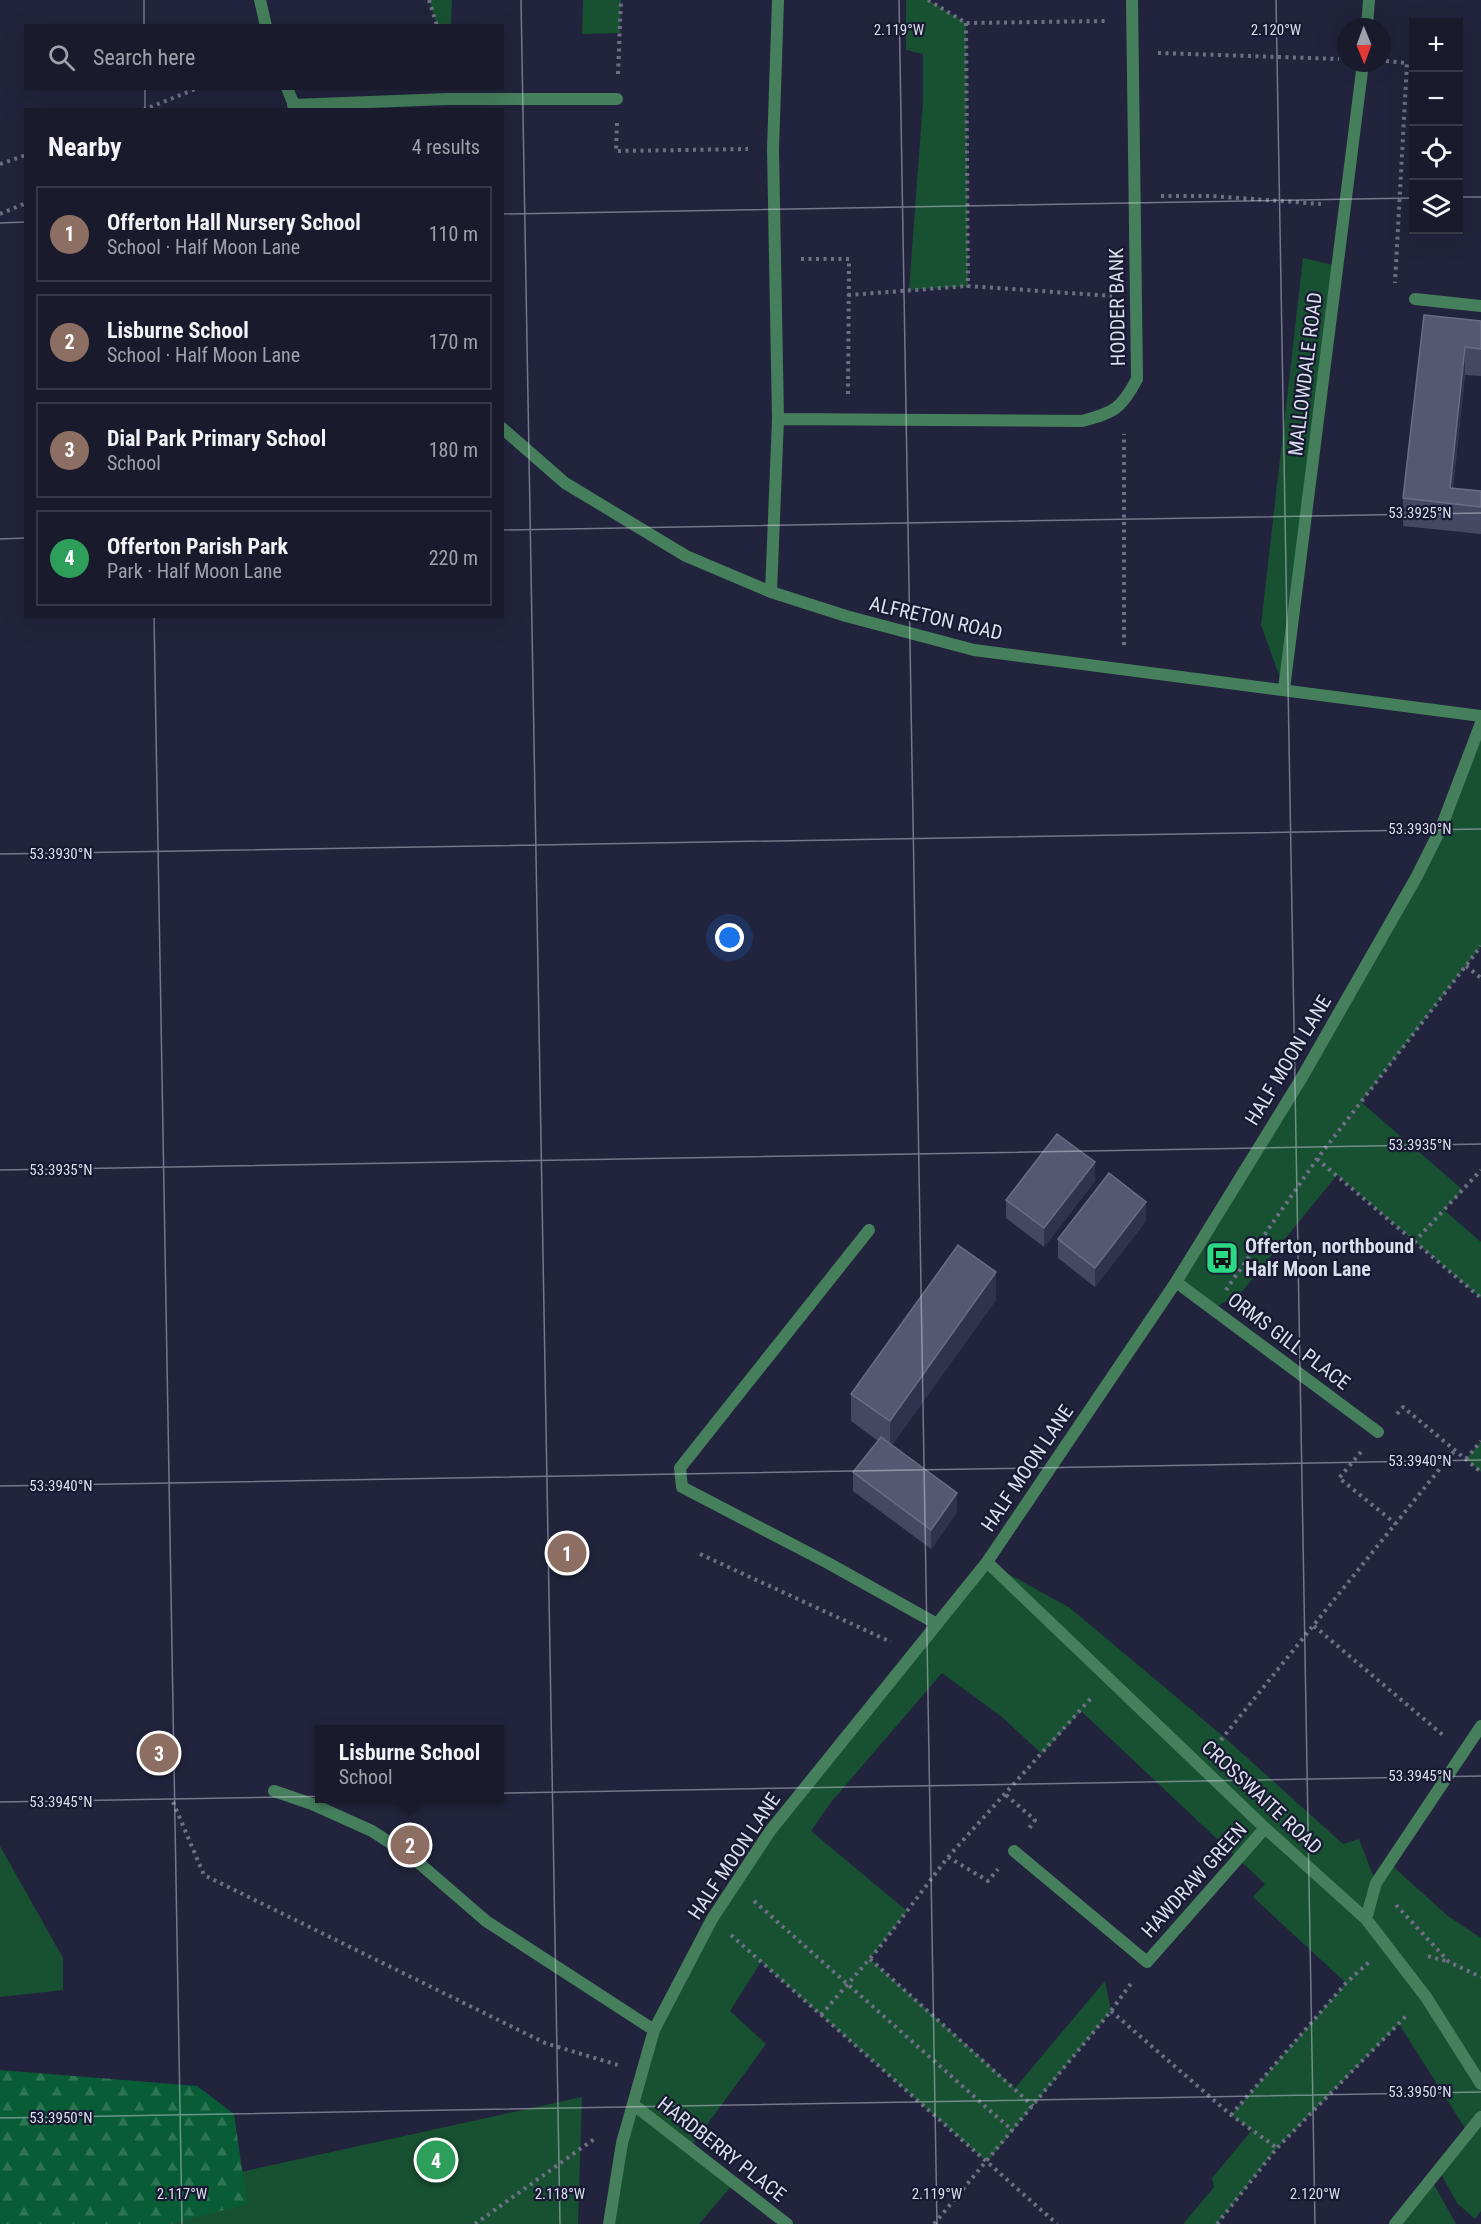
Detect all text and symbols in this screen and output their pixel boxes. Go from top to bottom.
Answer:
north arrow [1337,18,1391,72]
map controls [1409,18,1463,234]
button: + [1409,18,1463,72]
text: 2.119°W [874,21,925,39]
text: 2.120°W [1251,21,1302,39]
search box [24,24,504,90]
icon: search [45,41,78,74]
text: Search here [93,45,195,70]
button: − [1409,72,1463,126]
button: locate [1409,126,1463,180]
text: Nearby [48,132,122,162]
text: 4 results [412,135,480,159]
button: layers [1409,180,1463,234]
text: Offerton Hall Nursery School [107,210,361,235]
text: 1 [64,222,75,246]
text: 110 m [429,222,478,246]
text: School · Half Moon Lane [107,235,300,259]
street label: HODDER BANK [1104,248,1130,366]
street label: MALLOWDALE ROAD [1283,291,1327,457]
text: Lisburne School [107,318,249,343]
text: 2 [64,330,75,354]
text: 170 m [429,330,478,354]
text: School · Half Moon Lane [107,343,300,367]
text: Dial Park Primary School [107,426,326,451]
text: 3 [64,438,75,462]
text: 180 m [429,438,478,462]
text: School [107,451,161,475]
text: 53.3925°N [1388,504,1452,522]
text: Offerton Parish Park [107,534,288,559]
text: 4 [64,546,75,570]
text: 220 m [429,546,478,570]
text: Park · Half Moon Lane [107,559,282,583]
street label: ALFRETON ROAD [867,591,1005,645]
text: 53.3930°N [1388,820,1452,838]
text: 53.3930°N [29,845,93,863]
your location [715,923,744,952]
street label: HALF MOON LANE [1240,991,1336,1129]
text: 53.3935°N [1388,1136,1452,1154]
text: 53.3935°N [29,1161,93,1179]
place label: Offerton, northbound Half Moon Lane [1245,1234,1414,1281]
bus stop icon: Offerton, northbound Half Moon Lane [1204,1240,1240,1276]
street label: ORMS GILL PLACE [1223,1287,1355,1395]
street label: HALF MOON LANE [976,1400,1078,1536]
text: 53.3940°N [1388,1452,1452,1470]
text: 53.3940°N [29,1477,93,1495]
pin: 1 [548,1530,586,1576]
popup [315,1725,504,1803]
pin: 3 [140,1730,178,1776]
street label: CROSSWAITE ROAD [1197,1735,1327,1859]
text: Lisburne School [339,1740,480,1765]
text: School [339,1765,393,1789]
text: 53.3945°N [1388,1767,1452,1785]
street label: HALF MOON LANE [683,1788,785,1924]
text: 53.3945°N [29,1793,93,1811]
street label: HAWDRAW GREEN [1136,1818,1252,1942]
pin: 2 [390,1822,430,1868]
text: 53.3950°N [1388,2083,1452,2101]
street label: HARDBERRY PLACE [653,2091,791,2207]
text: 53.3950°N [29,2109,93,2127]
pin: 4 [416,2138,456,2182]
text: 2.117°W [157,2185,208,2203]
text: 2.118°W [535,2185,586,2203]
text: 2.119°W [912,2185,963,2203]
text: 2.120°W [1290,2185,1341,2203]

